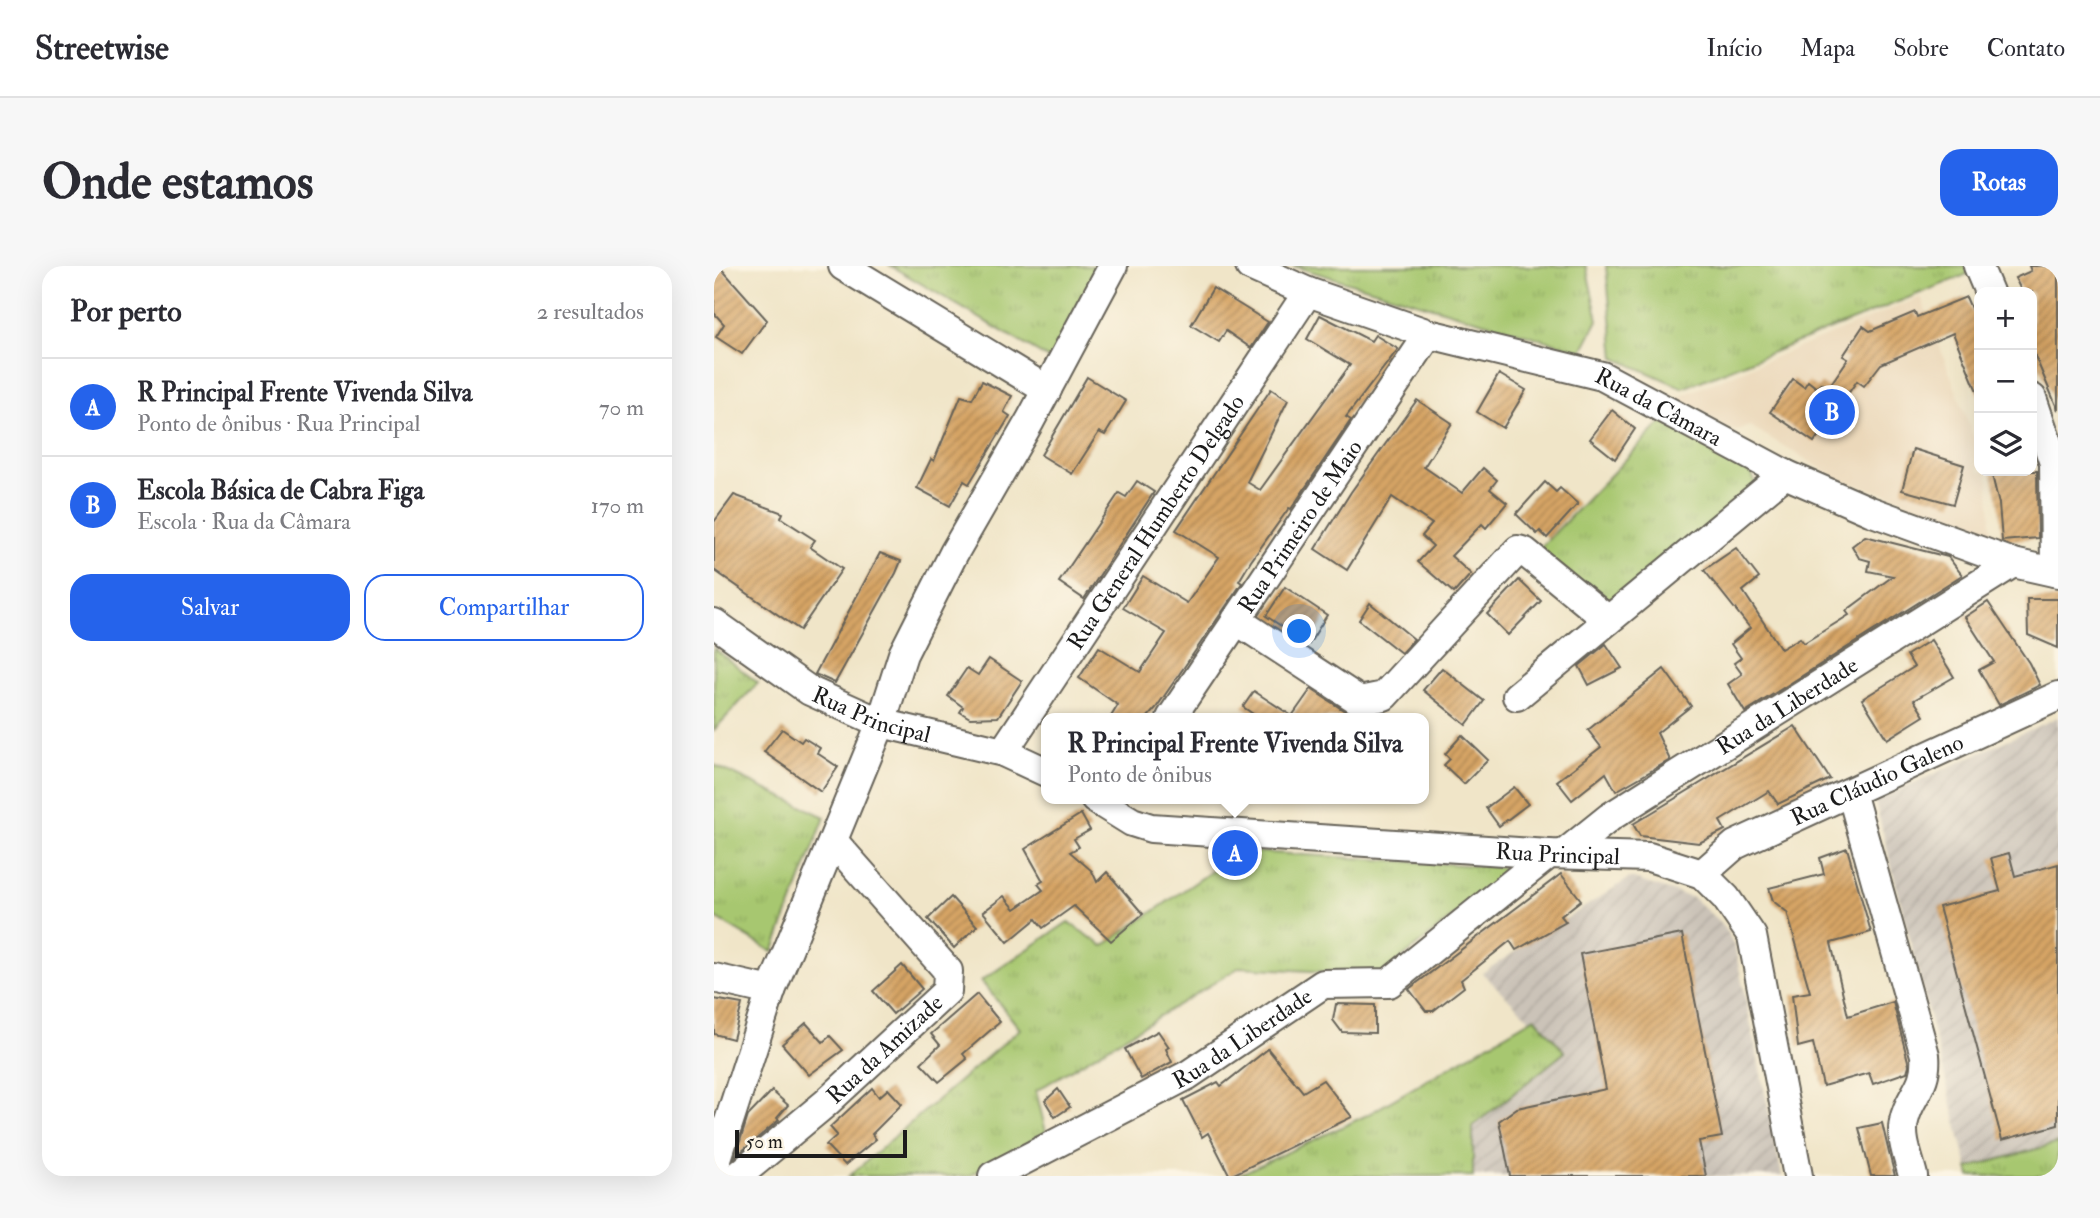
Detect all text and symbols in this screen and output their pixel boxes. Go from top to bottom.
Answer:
text: Streetwise [35,28,169,69]
text: Início [1706,33,1762,64]
text: Mapa [1800,33,1855,64]
text: Sobre [1893,33,1949,64]
text: Contato [1987,33,2065,64]
button: Rotas [1940,149,2058,216]
text: Onde estamos [42,152,313,213]
map controls [1974,287,2037,476]
button: + [1974,287,2037,350]
text: Por perto [70,293,182,330]
text: 2 resultados [537,297,644,326]
button: − [1974,350,2037,413]
street label: Rua da Câmara [1590,361,1728,452]
text: R Principal Frente Vivenda Silva [137,377,472,409]
pin: B [1809,386,1855,438]
street label: Rua General Humberto Delgado [1060,389,1251,655]
text: A [86,393,100,422]
text: 70 m [599,393,644,422]
text: Ponto de ônibus · Rua Principal [137,409,420,438]
button: layers [1974,413,2037,476]
street label: Rua Primeiro de Maio [1231,434,1368,619]
text: Escola Básica de Cabra Figa [137,475,424,507]
text: B [85,491,101,520]
text: 170 m [591,491,644,520]
text: Escola · Rua da Câmara [137,507,351,536]
button: Salvar [70,574,350,641]
button: Compartilhar [364,574,644,641]
your location [1282,614,1316,648]
street label: Rua da Liberdade [1711,650,1863,761]
street label: Rua Principal [808,679,934,749]
popup [1041,713,1429,804]
street label: Rua Cláudio Galeno [1786,727,1968,832]
text: R Principal Frente Vivenda Silva [1067,728,1403,760]
text: Ponto de ônibus [1067,760,1212,789]
pin: A [1212,827,1258,879]
street label: Rua Principal [1495,836,1620,871]
street label: Rua da Liberdade [1168,981,1318,1095]
street label: Rua da Amizade [820,988,949,1110]
scale bar [735,1127,906,1159]
text: 50 m [746,1130,783,1154]

